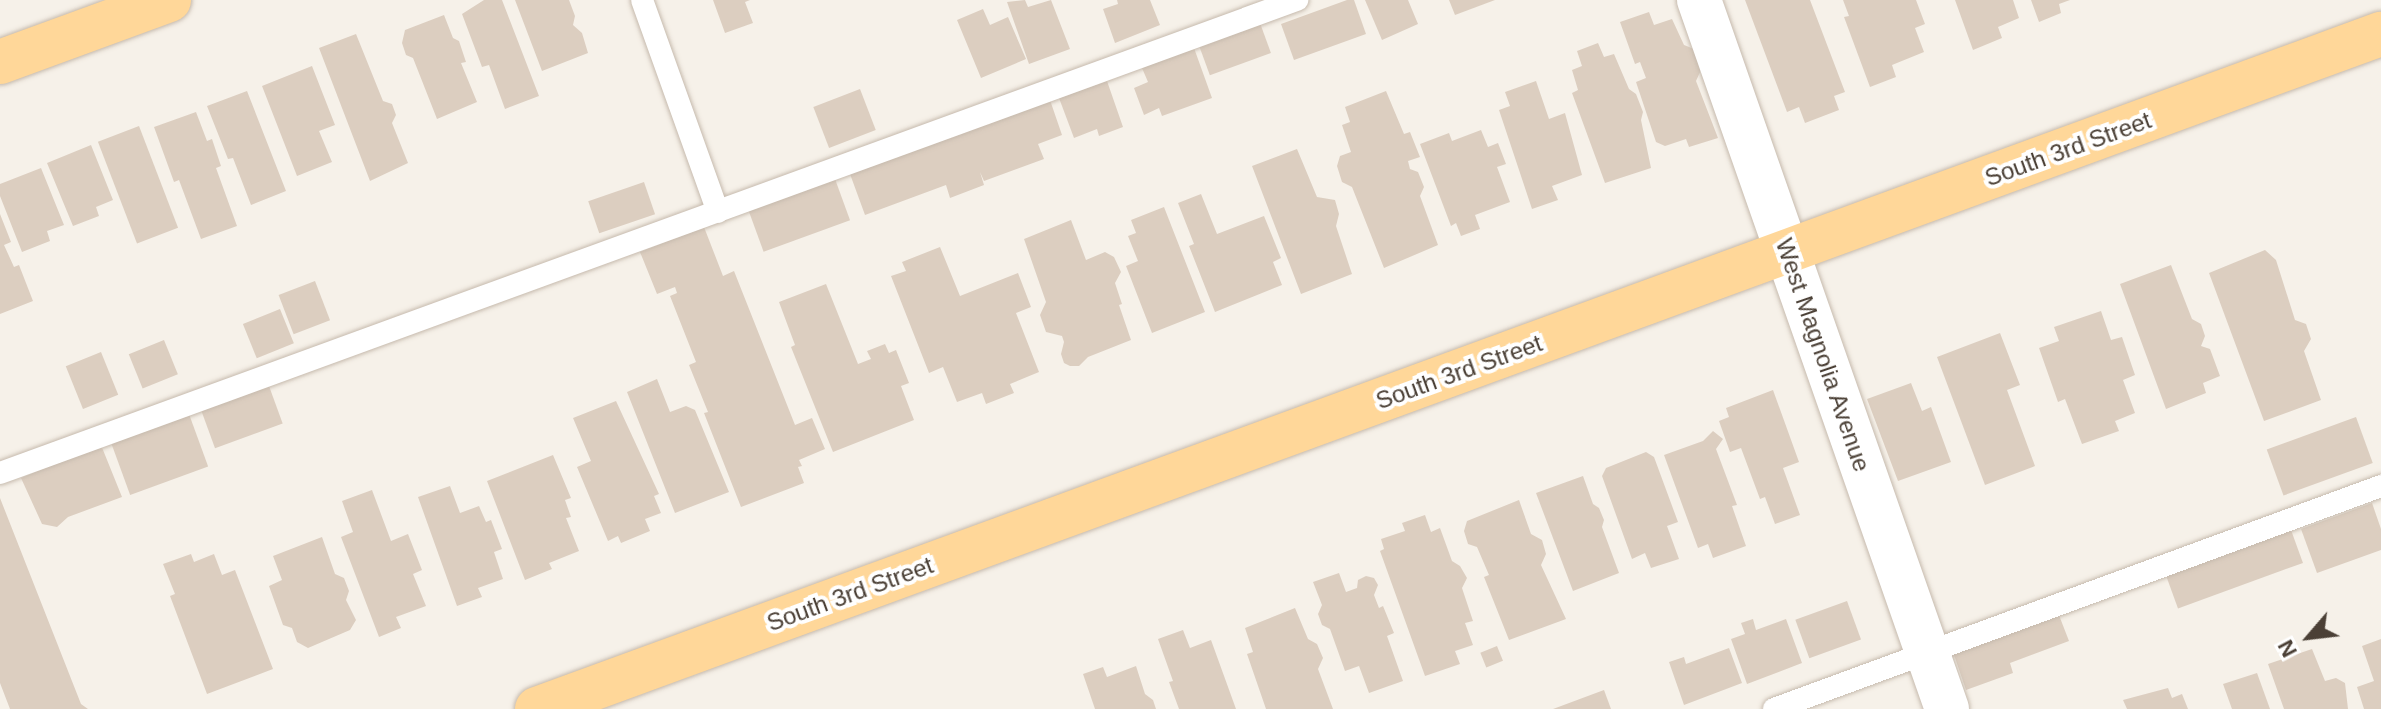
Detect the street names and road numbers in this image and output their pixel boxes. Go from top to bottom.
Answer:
street label: South 3rd Street [1981,106,2155,192]
street label: West Magnolia Avenue [1769,234,1877,476]
street label: South 3rd Street [1372,329,1546,415]
street label: South 3rd Street [763,551,937,637]

